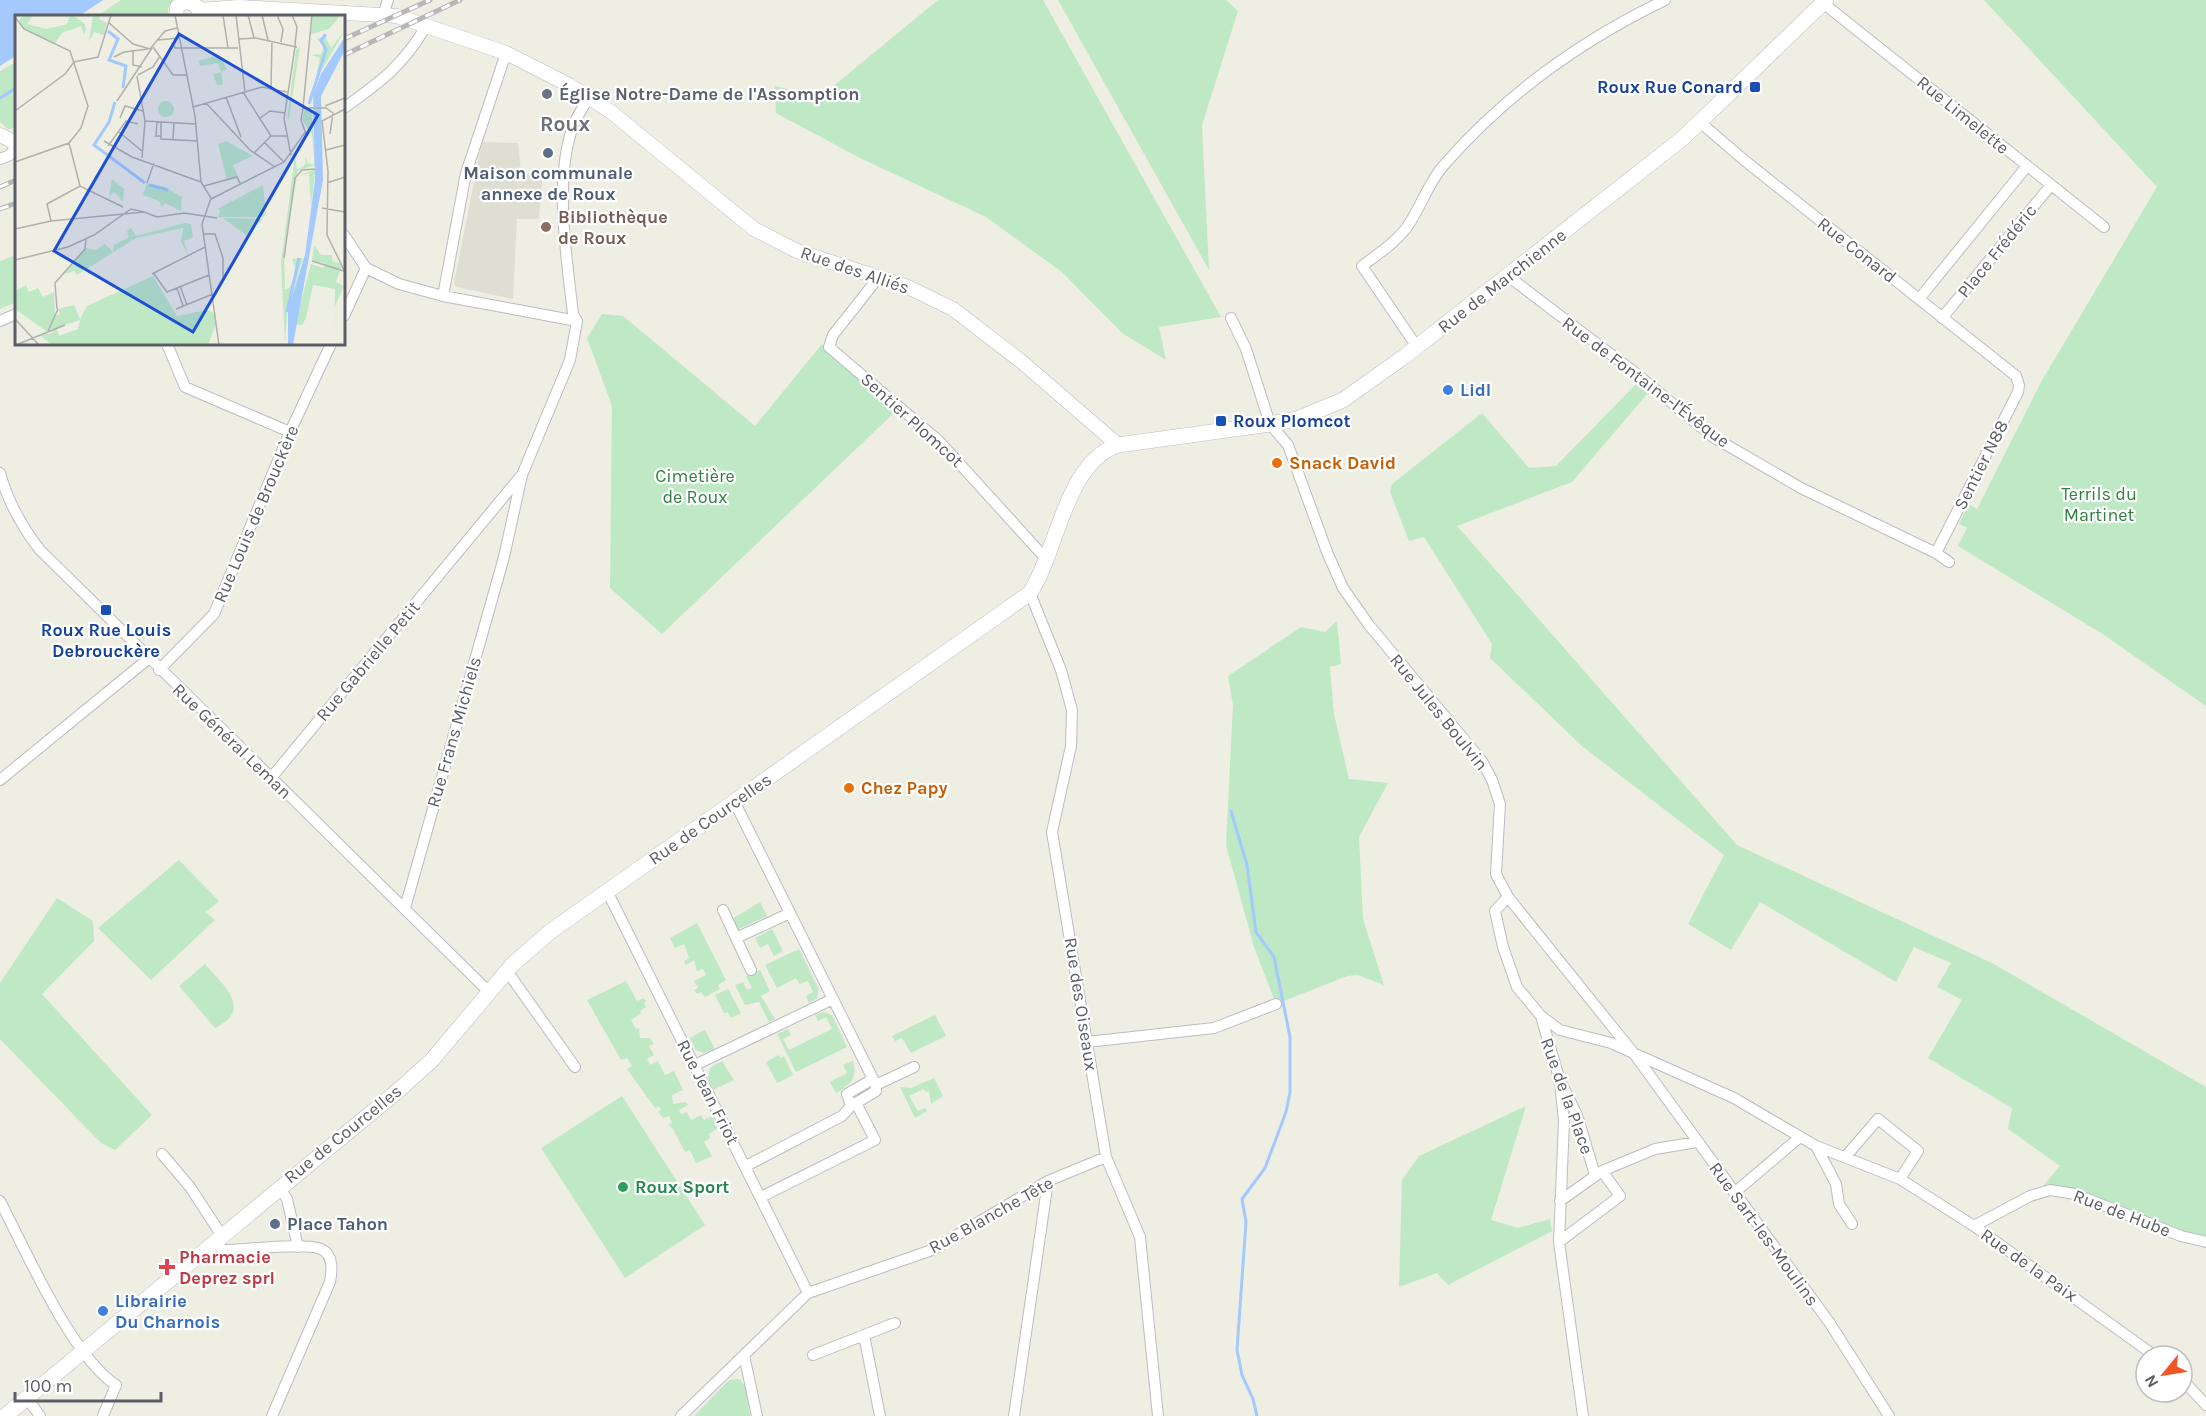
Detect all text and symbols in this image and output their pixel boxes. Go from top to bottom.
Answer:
inset map [15,15,345,345]
street label: Rue Limelette [1912,71,2014,159]
place label: Roux Rue Conard [1597,76,1743,98]
marker: Roux Rue Conard [1748,80,1762,94]
place label: Église Notre-Dame de l'Assomption [559,82,859,105]
marker: Église Notre-Dame de l'Assomption [540,87,554,101]
district label: Roux [540,112,590,136]
marker: Maison communale annexe de Roux [541,146,555,160]
place label: Maison communale annexe de Roux [463,162,633,205]
street label: Place Frédéric [1953,200,2041,302]
place label: Bibliothèque de Roux [558,206,668,249]
street label: Rue Conard [1813,212,1901,288]
marker: Bibliothèque de Roux [539,220,553,234]
street label: Rue de Marchienne [1433,224,1571,338]
street label: Rue des Alliés [798,241,912,299]
street label: Rue de Fontaine-l'Évêque [1558,311,1735,452]
street label: Sentier Plomcot [856,368,968,472]
place label: Lidl [1460,379,1491,401]
marker: Lidl [1441,383,1455,397]
place label: Roux Plomcot [1233,410,1351,432]
marker: Roux Plomcot [1214,414,1228,428]
street label: Sentier N88 [1949,417,2013,513]
street label: Rue Louis de Brouckère [209,422,303,606]
place label: Snack David [1289,452,1396,474]
marker: Snack David [1270,456,1284,470]
park label: Cimetière de Roux [655,465,735,508]
park label: Terrils du Martinet [2061,483,2137,526]
street label: Rue Gabrielle Petit [311,596,425,726]
marker: Roux Rue Louis Debrouckère [99,603,113,617]
place label: Roux Rue Louis Debrouckère [41,619,171,662]
street label: Rue Jules Boulvin [1385,649,1493,775]
street label: Rue Frans Michiels [422,654,486,810]
street label: Rue Général Leman [168,678,296,804]
street label: Rue de Courcelles [644,768,776,870]
place label: Chez Papy [861,777,948,799]
marker: Chez Papy [842,781,856,795]
street label: Rue des Oiseaux [1060,936,1102,1072]
street label: Rue de la Place [1536,1035,1598,1157]
street label: Rue Jean Friot [672,1036,744,1148]
street label: Rue de Courcelles [280,1080,406,1188]
street label: Rue Sart-les-Moulins [1704,1158,1824,1310]
street label: Rue Blanche Tête [925,1172,1057,1258]
place label: Roux Sport [635,1176,729,1198]
marker: Roux Sport [616,1180,630,1194]
street label: Rue de Hube [2070,1184,2174,1242]
place label: Place Tahon [287,1213,388,1235]
marker: Place Tahon [268,1217,282,1231]
street label: Rue de la Paix [1976,1223,2082,1307]
place label: Pharmacie Deprez sprl [179,1246,275,1289]
marker: Pharmacie Deprez sprl [160,1260,174,1274]
place label: Librairie Du Charnois [115,1290,220,1333]
marker: Librairie Du Charnois [96,1304,110,1318]
north arrow [2134,1344,2194,1404]
scale bar [15,1365,160,1403]
text: N [2140,1372,2163,1391]
text: 100 m [24,1375,72,1397]

